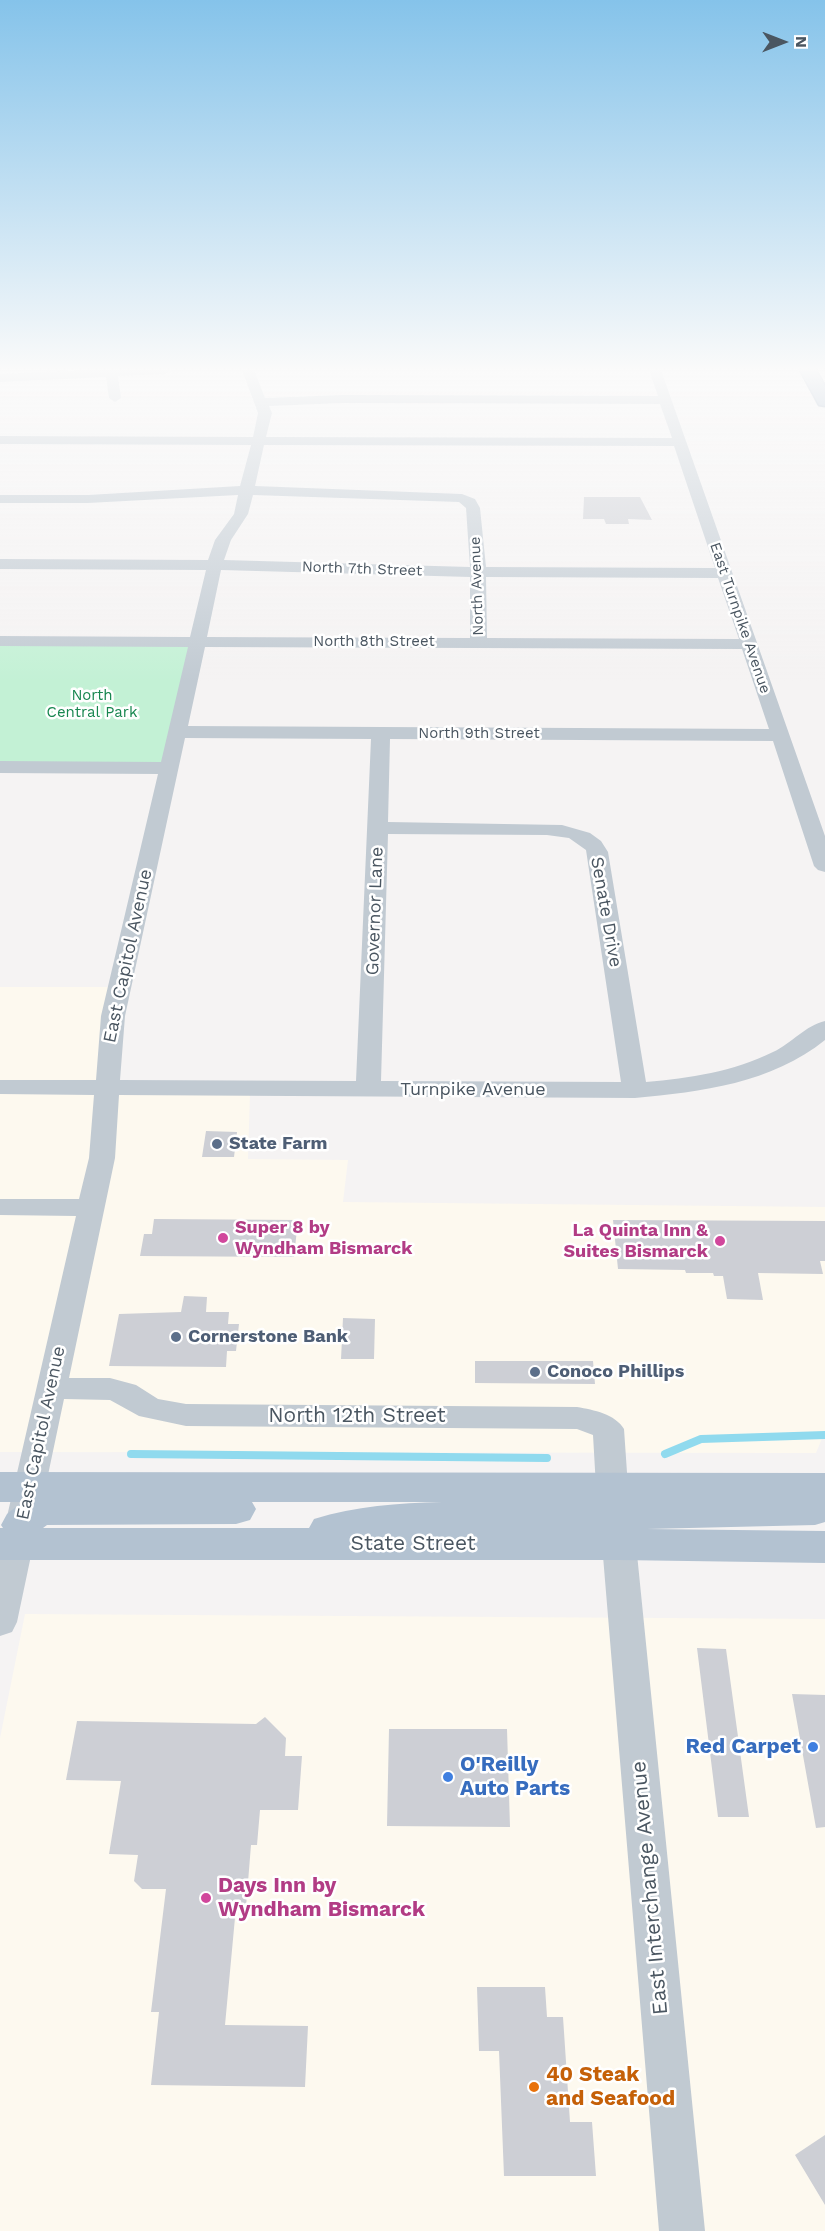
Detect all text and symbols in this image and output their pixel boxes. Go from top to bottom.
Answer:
north arrow [753,12,813,72]
text: N [792,36,811,48]
street label: North Avenue [466,536,488,636]
street label: East Turnpike Avenue [706,540,774,696]
street label: North 7th Street [301,558,423,580]
street label: North 8th Street [313,633,435,651]
park label: North Central Park [47,687,137,722]
street label: North 9th Street [418,725,540,743]
street label: Governor Lane [362,846,388,976]
street label: Senate Drive [586,855,626,969]
street label: East Capitol Avenue [99,867,157,1045]
street label: Turnpike Avenue [400,1079,546,1101]
place label: State Farm [229,1133,327,1155]
marker: State Farm [210,1137,224,1151]
place label: Super 8 by Wyndham Bismarck [235,1217,413,1260]
place label: La Quinta Inn & Suites Bismarck [563,1220,708,1262]
marker: Super 8 by Wyndham Bismarck [216,1231,230,1245]
marker: La Quinta Inn & Suites Bismarck [713,1234,727,1248]
place label: Cornerstone Bank [188,1326,348,1348]
marker: Cornerstone Bank [169,1330,183,1344]
street label: East Capitol Avenue [12,1344,70,1522]
place label: Conoco Phillips [547,1361,684,1383]
marker: Conoco Phillips [528,1365,542,1379]
street label: North 12th Street [268,1403,446,1429]
street label: State Street [350,1531,476,1557]
place label: Red Carpet [685,1734,801,1760]
marker: Red Carpet [806,1740,820,1754]
place label: O'Reilly Auto Parts [460,1752,570,1802]
street label: East Interchange Avenue [626,1760,674,2016]
marker: O'Reilly Auto Parts [441,1770,455,1784]
place label: Days Inn by Wyndham Bismarck [218,1873,425,1923]
marker: Days Inn by Wyndham Bismarck [199,1891,213,1905]
place label: 40 Steak and Seafood [546,2062,675,2112]
marker: 40 Steak and Seafood [527,2080,541,2094]

